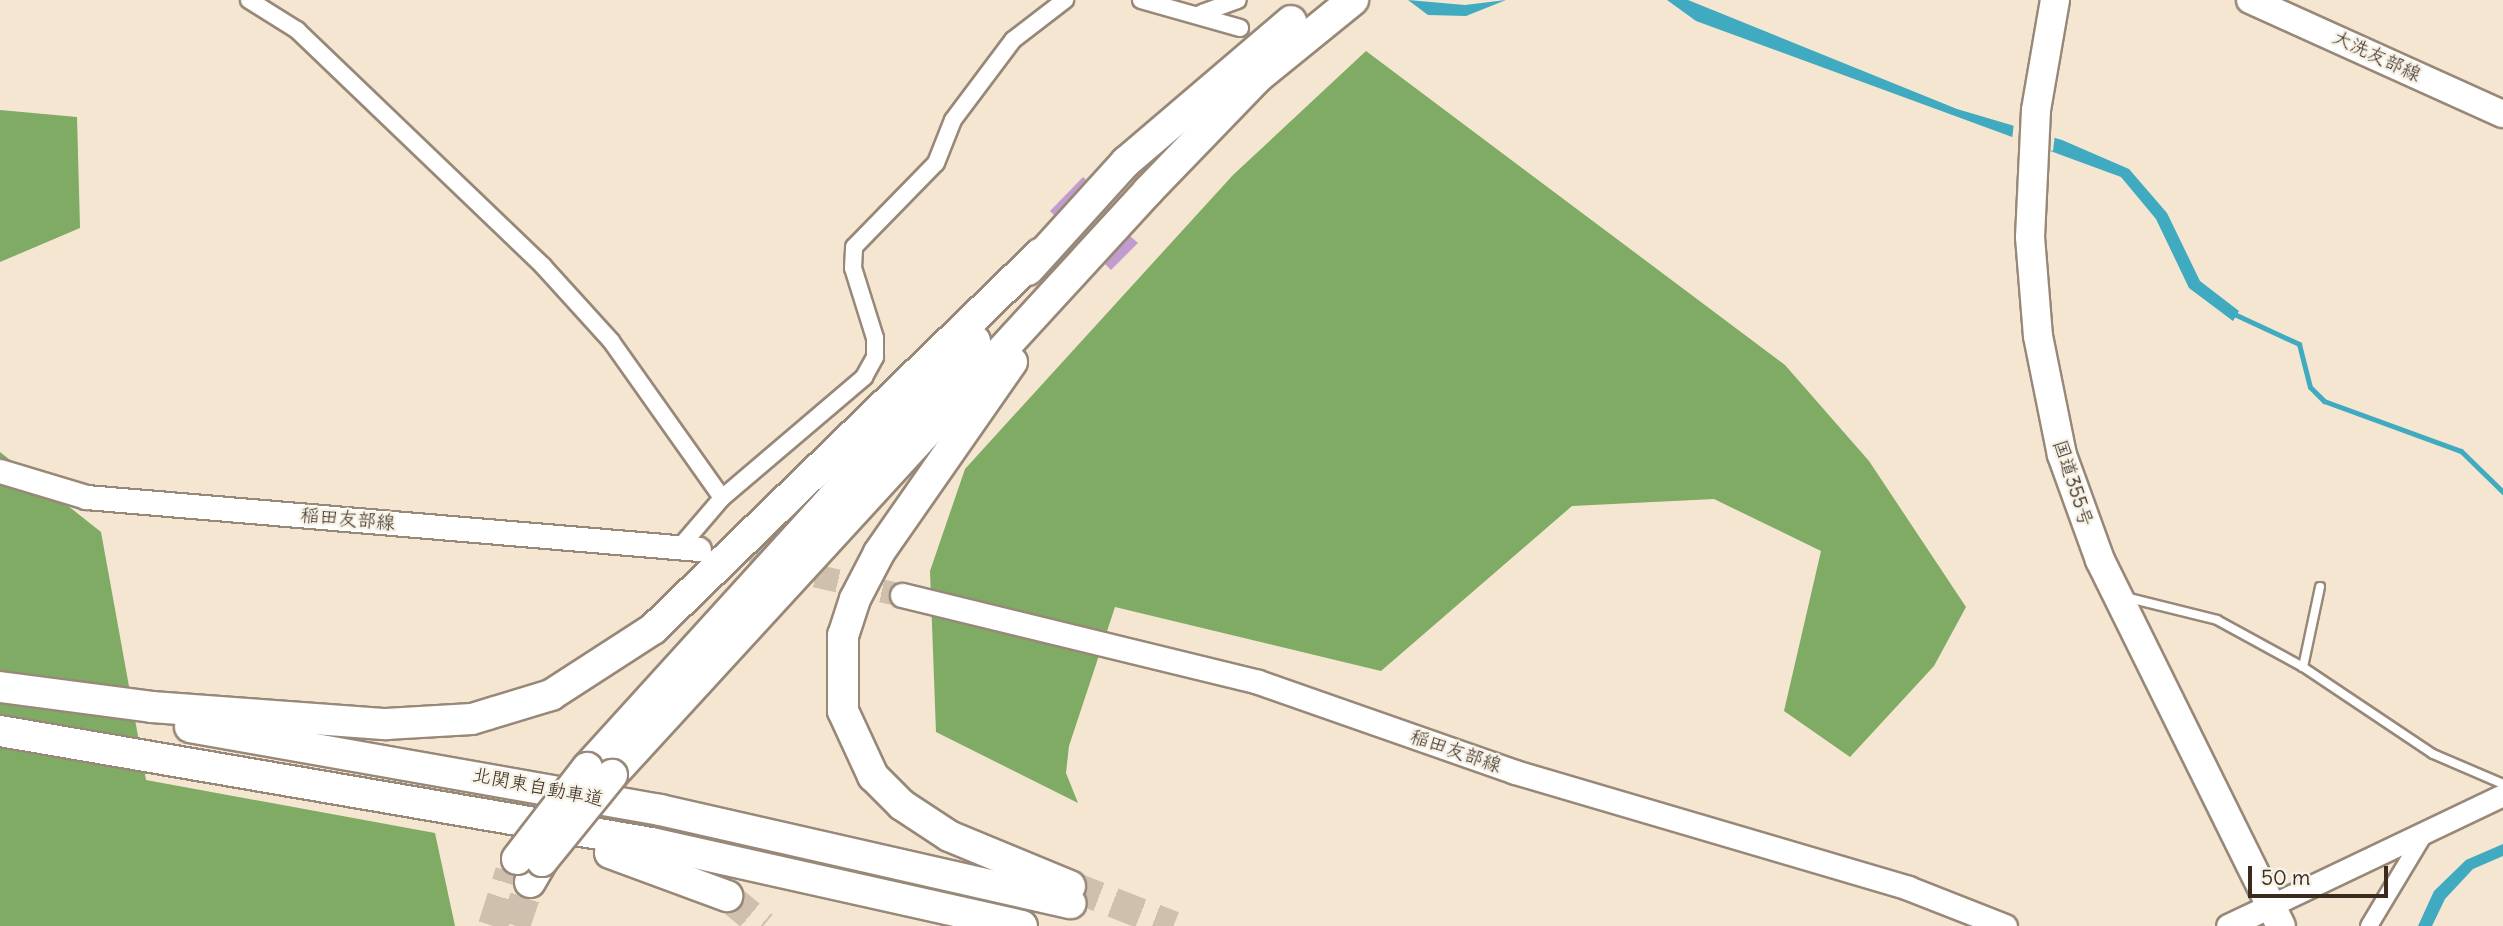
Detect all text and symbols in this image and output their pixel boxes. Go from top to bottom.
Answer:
street label: 大洗友部線 [2329,26,2425,86]
street label: 国道355号 [2048,437,2098,529]
street label: 稲田友部線 [300,504,396,534]
street label: 稲田友部線 [1407,725,1505,777]
street label: 北関東自動車道 [471,763,605,811]
scale bar [2251,852,2391,896]
text: 50 m [2261,864,2310,891]

